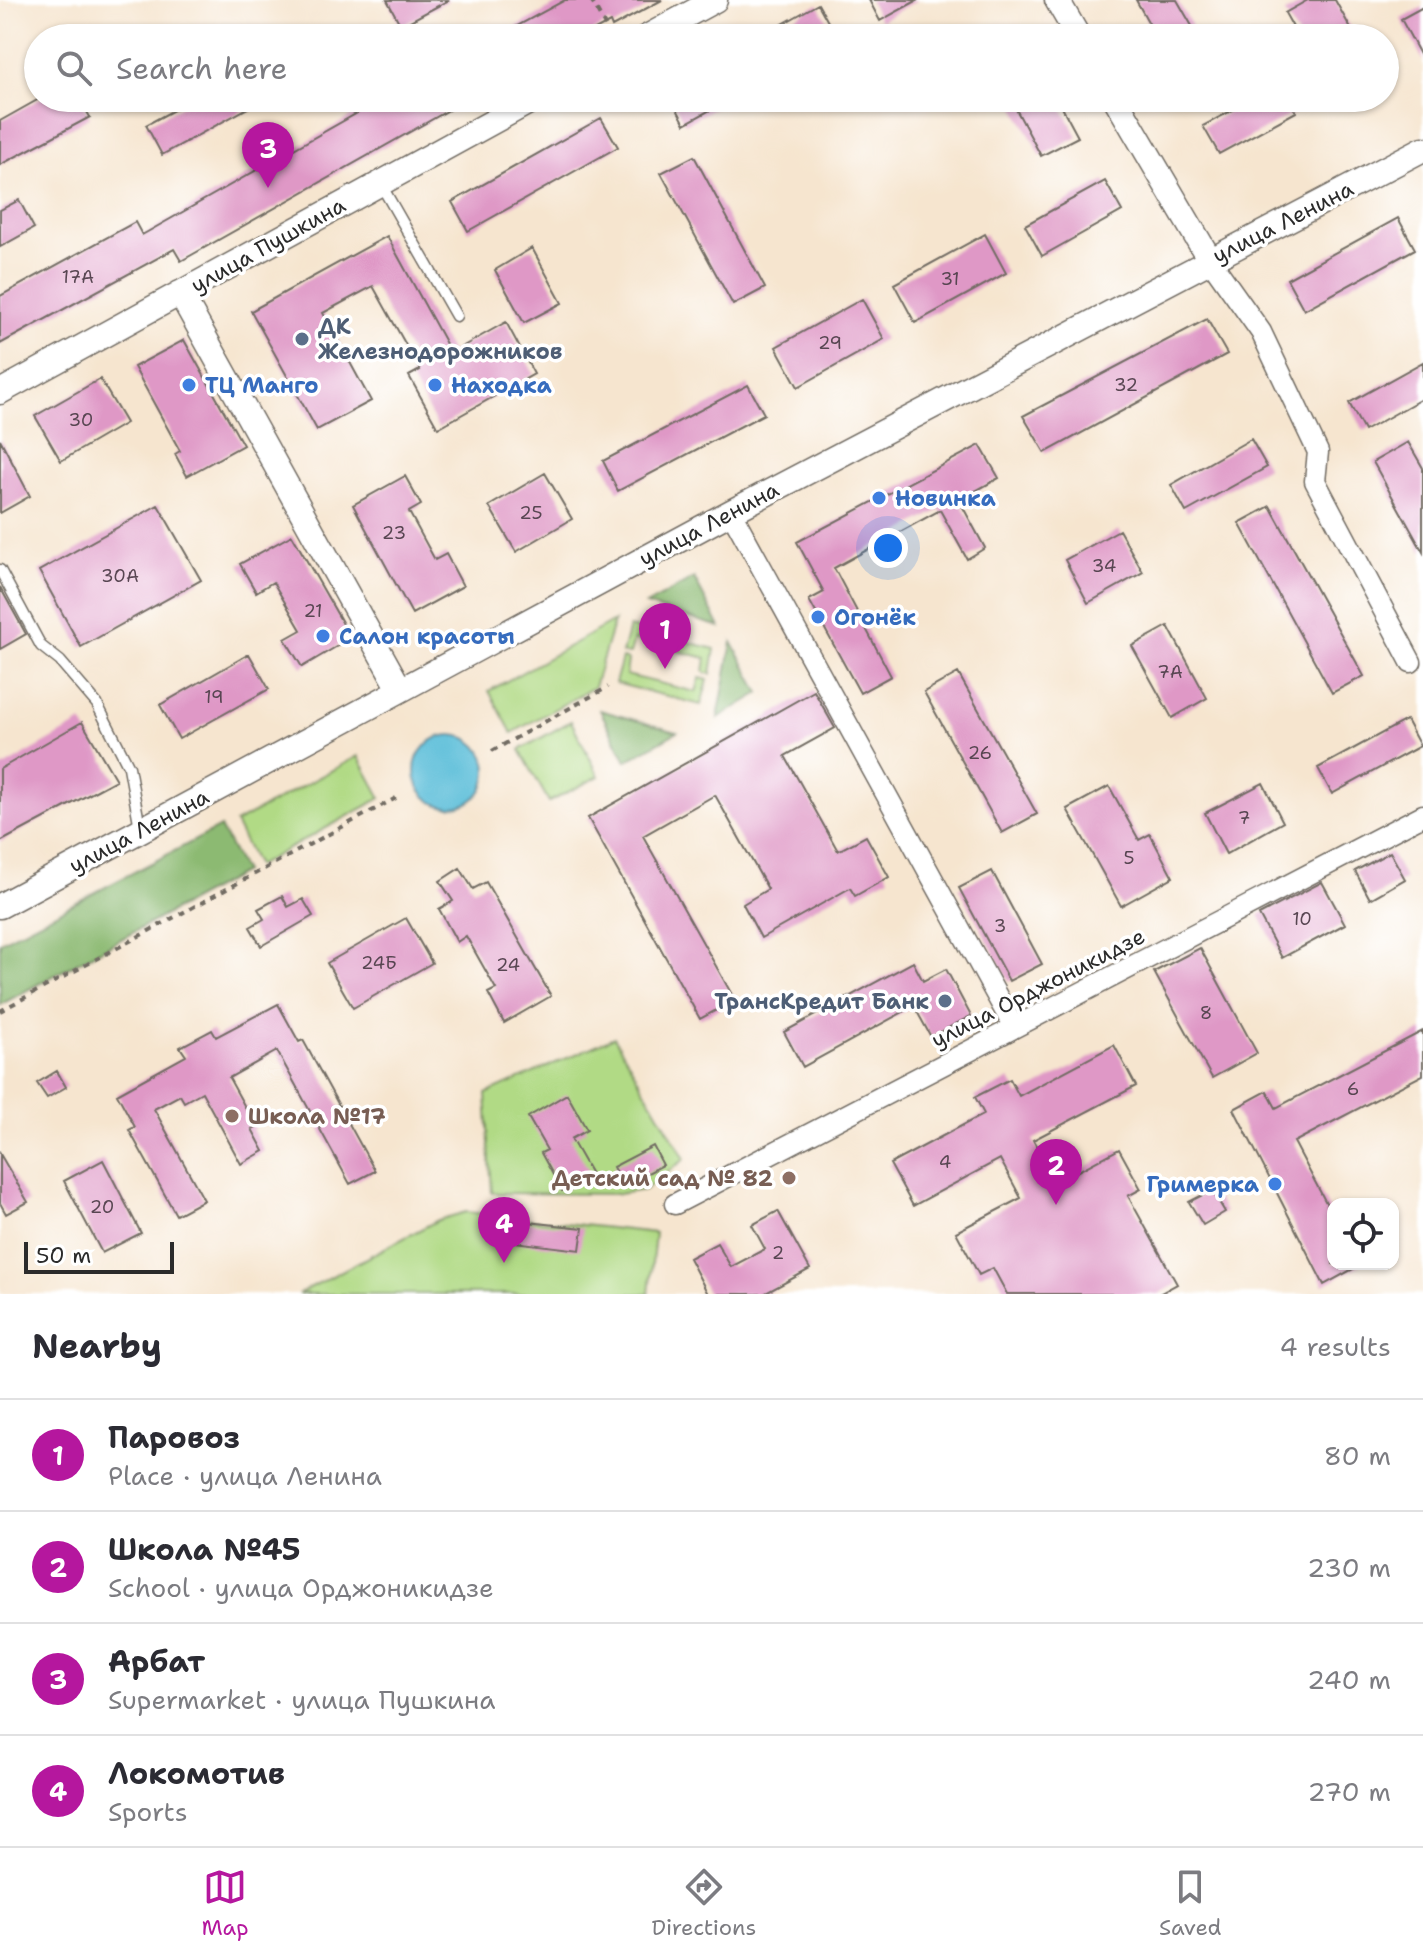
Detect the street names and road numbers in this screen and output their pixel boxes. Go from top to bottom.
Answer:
street label: улица Ленина [1208,174,1359,270]
street label: улица Пушкина [185,190,351,300]
street label: улица Ленина [634,475,784,573]
street label: улица Ленина [64,782,214,880]
street label: улица Орджоникидзе [926,922,1150,1054]

